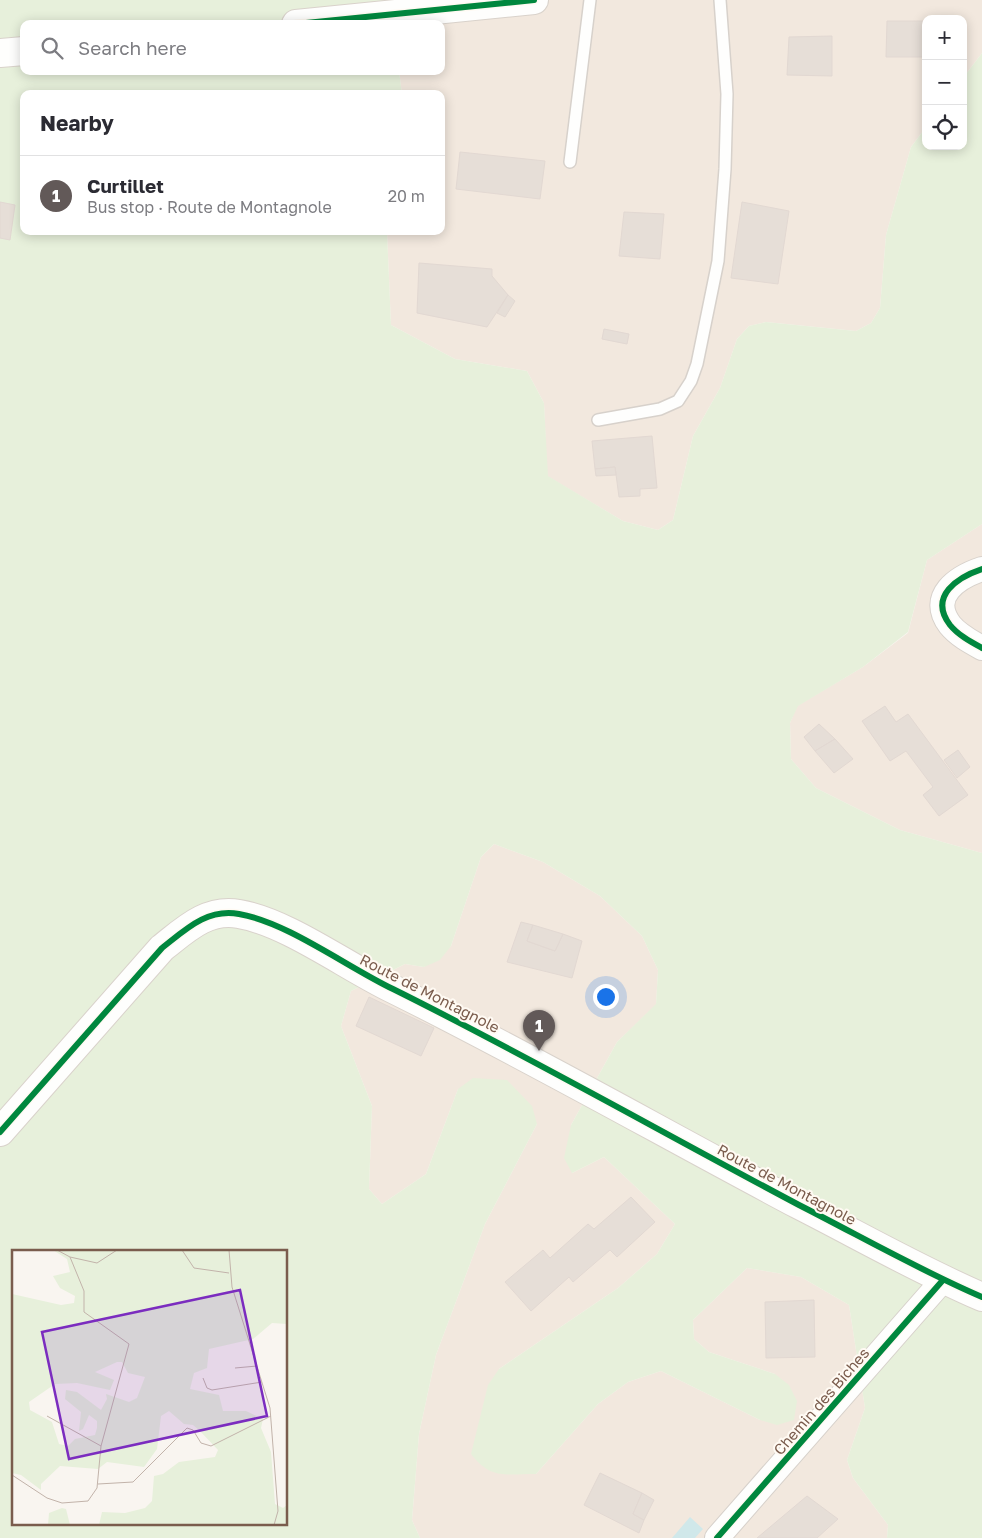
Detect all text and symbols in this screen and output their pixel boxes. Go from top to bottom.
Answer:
map controls [922,15,967,150]
button: + [922,15,967,60]
search box [20,20,445,75]
icon: search [38,34,66,62]
text: Search here [78,36,187,59]
button: − [922,60,967,105]
button: locate [922,105,967,150]
text: Nearby [40,110,114,136]
text: Curtillet [87,174,164,197]
text: 1 [52,186,60,206]
text: 20 m [388,186,425,206]
text: Bus stop · Route de Montagnole [87,197,332,217]
street label: Route de Montagnole [357,950,503,1036]
your location [593,984,619,1010]
pin: 1 [523,1010,555,1051]
street label: Route de Montagnole [715,1140,860,1228]
inset map [12,1250,288,1526]
street label: Chemin des Biches [770,1344,872,1458]

